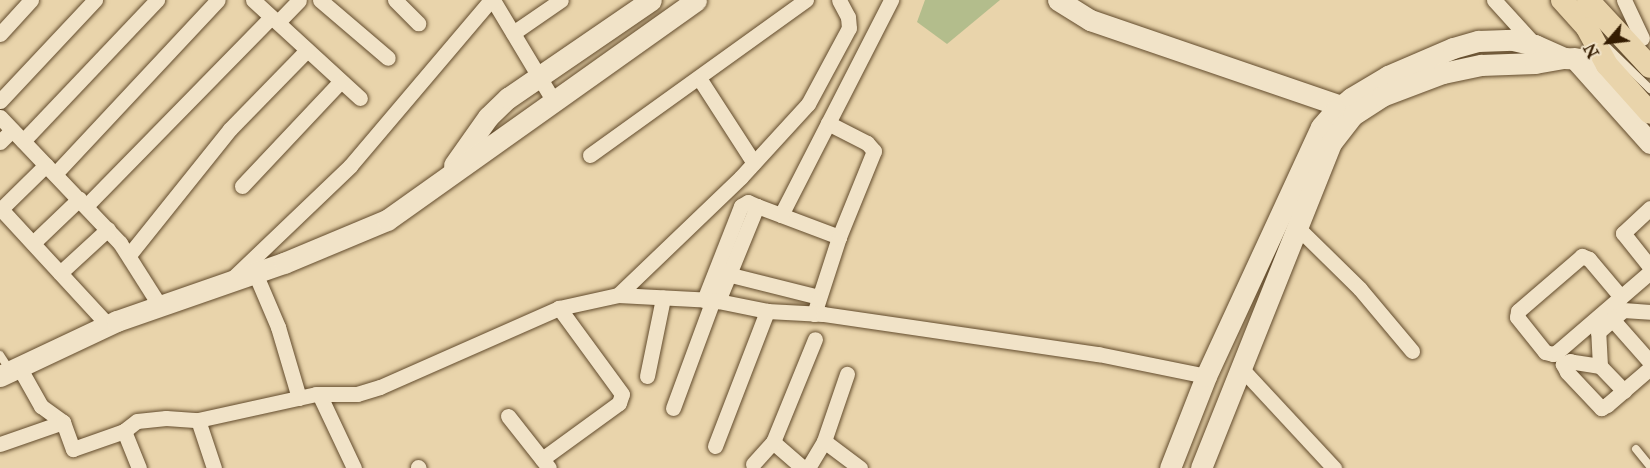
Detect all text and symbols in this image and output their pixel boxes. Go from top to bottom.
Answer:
north arrow [1578,12,1638,72]
text: N [1580,40,1603,61]

